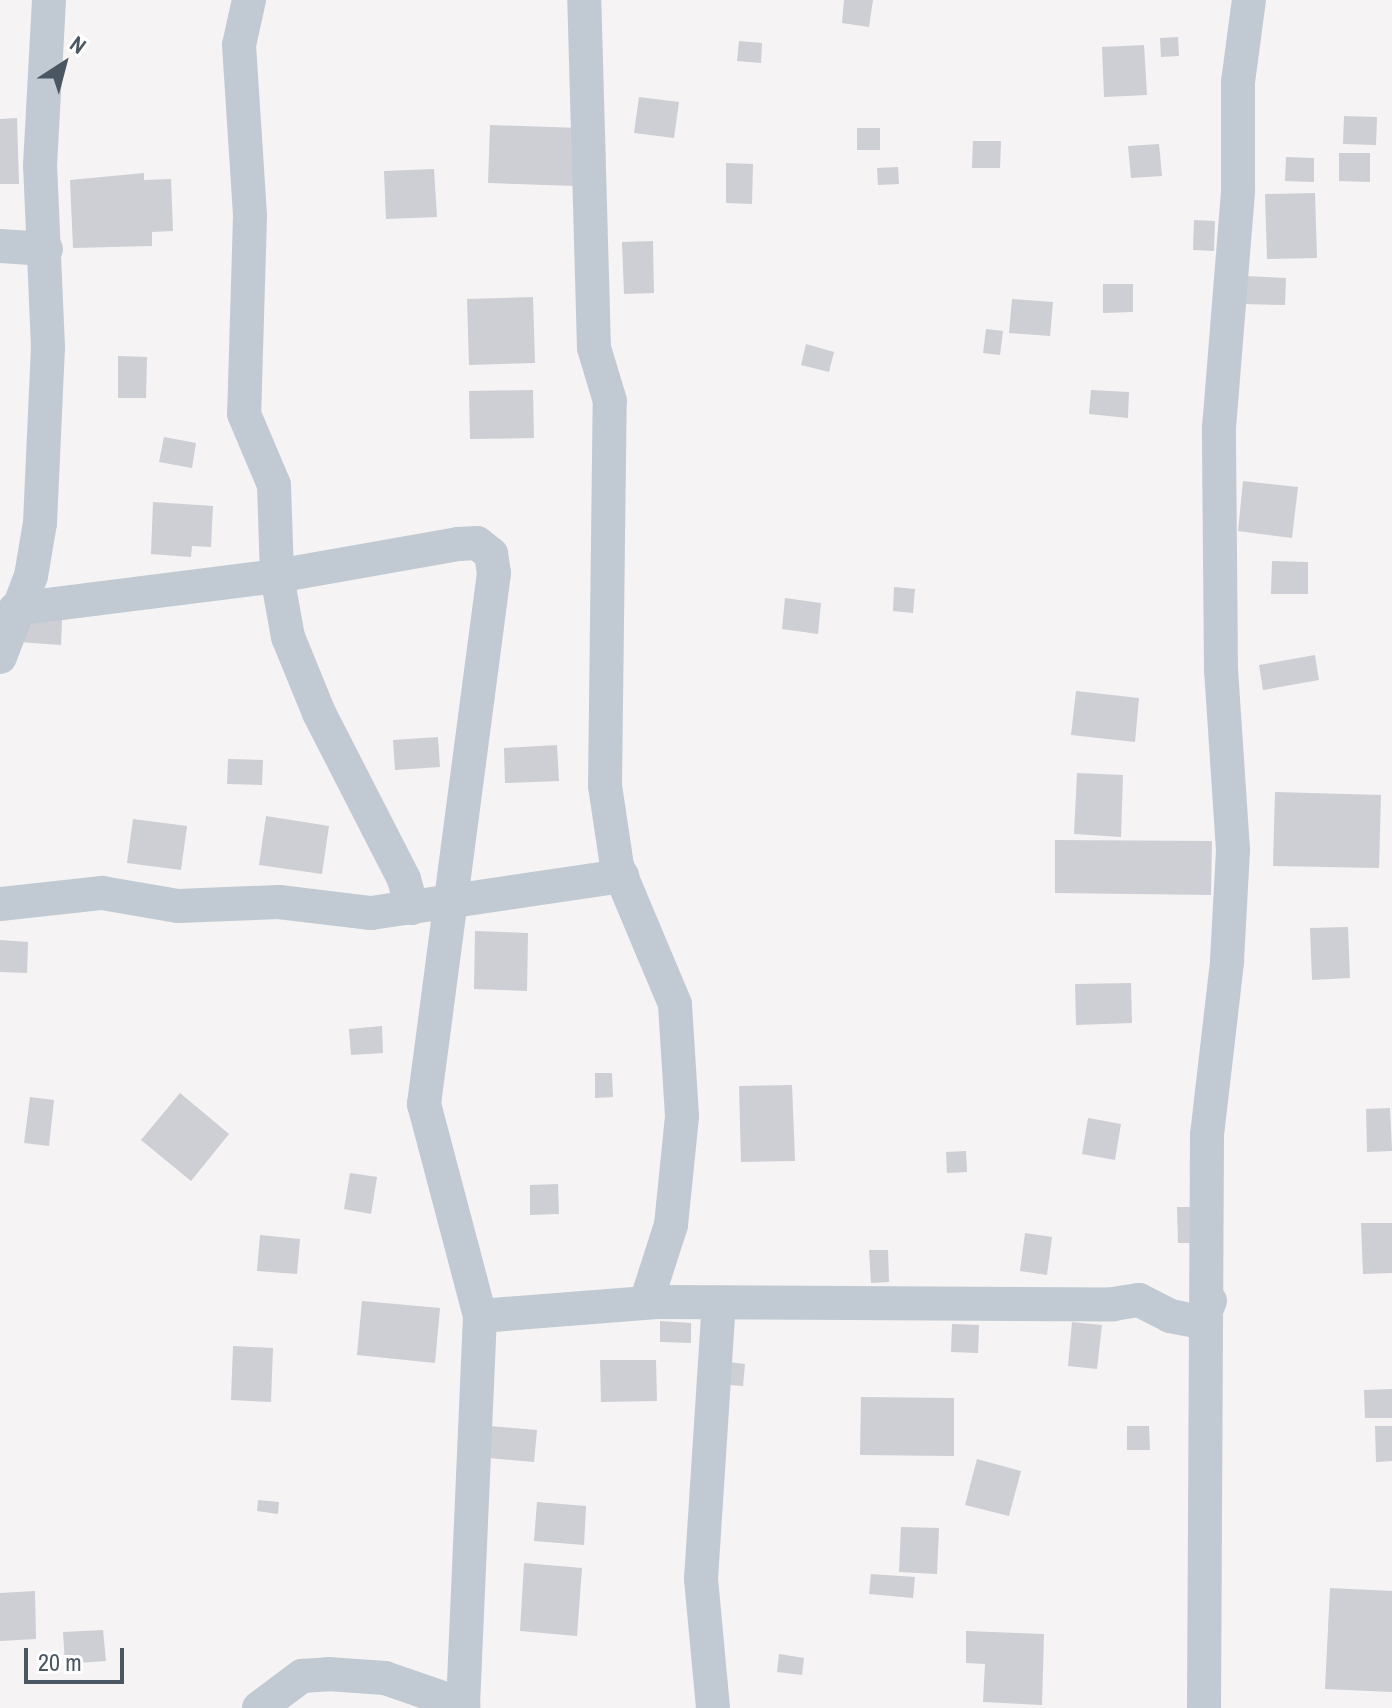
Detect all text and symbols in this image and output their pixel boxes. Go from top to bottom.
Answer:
north arrow [24,24,104,104]
text: N [64,29,92,61]
scale bar [28,1632,128,1682]
text: 20 m [38,1646,82,1678]

